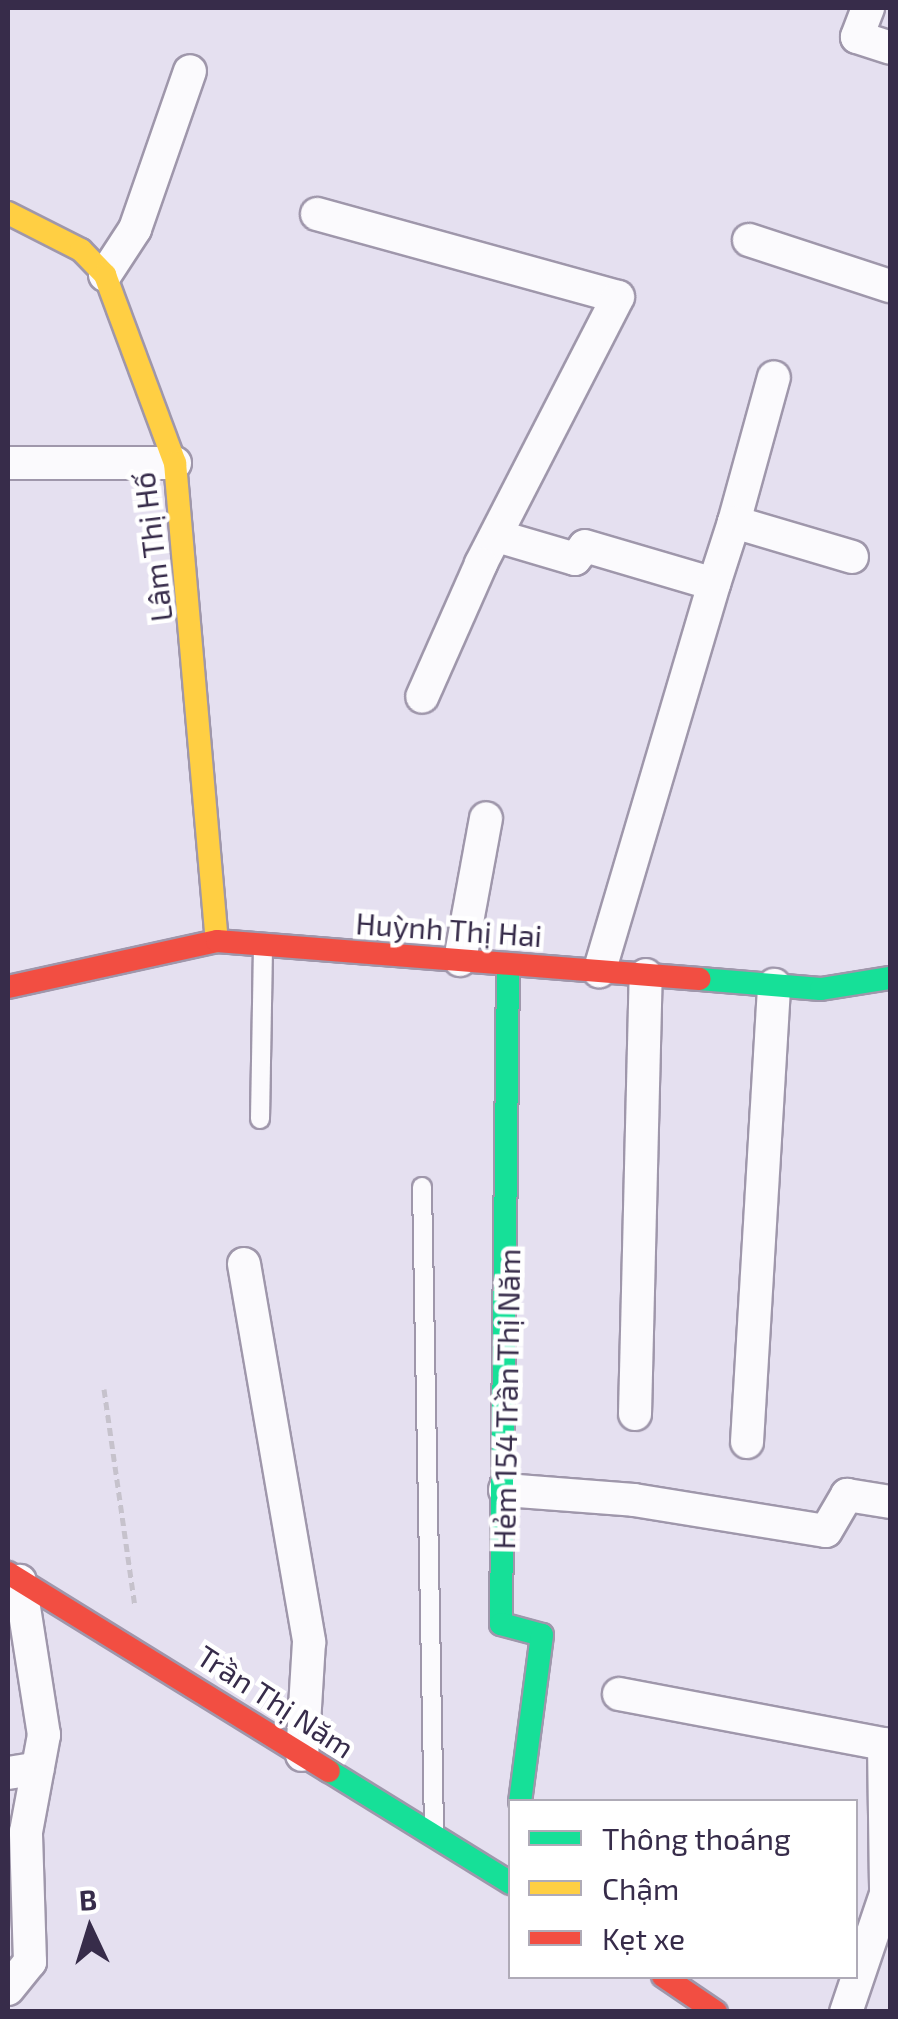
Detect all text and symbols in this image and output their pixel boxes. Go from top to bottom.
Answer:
street label: Lâm Thị Hố [125,470,179,624]
street label: Huỳnh Thị Hai [354,905,544,953]
street label: Hẻm 154 Trần Thị Năm [485,1247,527,1551]
street label: Trần Thị Năm [191,1637,361,1765]
legend [508,1799,858,1979]
text: Thông thoáng [602,1820,791,1856]
text: Chậm [602,1870,679,1906]
north arrow [40,1879,140,1979]
text: B [78,1881,98,1917]
text: Kẹt xe [602,1920,685,1956]

